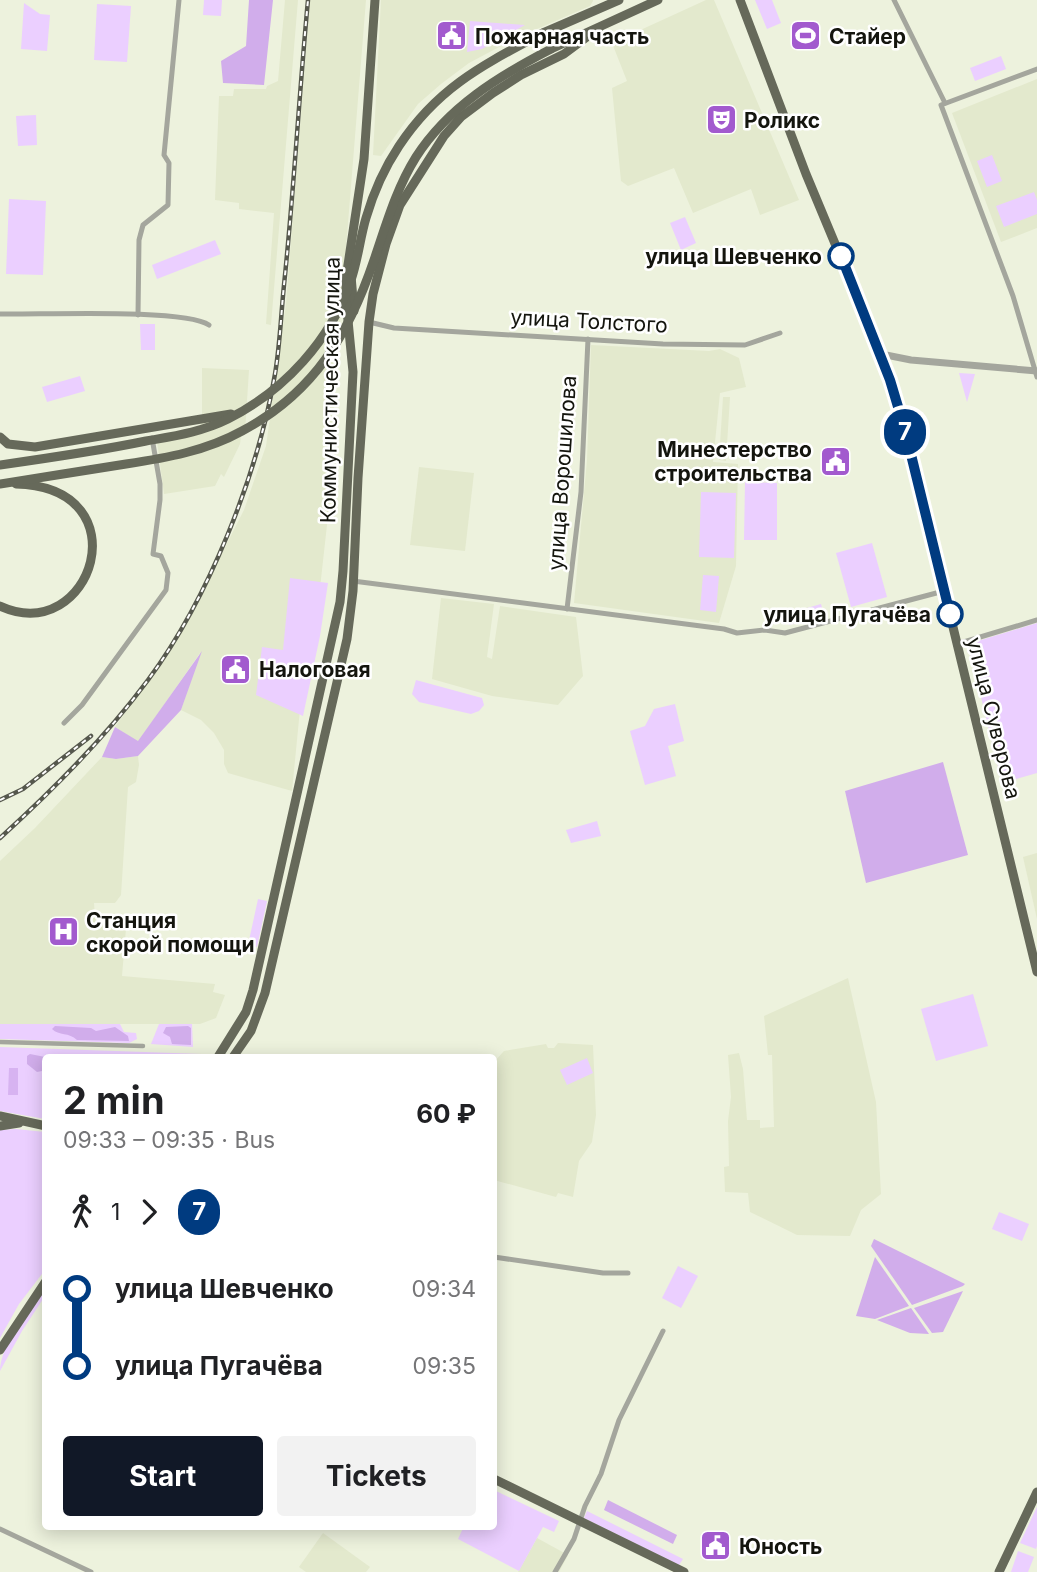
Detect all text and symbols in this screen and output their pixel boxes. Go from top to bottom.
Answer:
public building icon: Пожарная часть [435,19,469,53]
sports icon: Стайер [789,19,823,53]
place label: Пожарная часть [475,24,649,49]
place label: Стайер [829,24,906,49]
theatre icon: Роликс [704,103,738,137]
place label: Роликс [744,108,820,133]
marker: улица Шевченко [828,243,854,269]
place label: улица Шевченко [645,244,822,269]
street label: Коммунистическая улица [315,257,345,523]
street label: улица Толстого [510,304,668,338]
street label: улица Ворошилова [543,375,581,571]
line badge: 7 [882,409,928,455]
text: 7 [898,417,912,446]
place label: Минестерство строительства [654,437,812,486]
public building icon: Минестерство строительства [818,444,852,478]
marker: улица Пугачёва [937,601,963,627]
place label: улица Пугачёва [763,602,931,627]
street label: улица Суворова [962,634,1026,802]
public building icon: Налоговая [219,652,253,686]
place label: Налоговая [259,657,371,682]
place label: Станция скорой помощи [86,908,255,957]
hospital icon: Станция скорой помощи [46,915,80,949]
text: 2 min [63,1077,165,1123]
text: 60 ₽ [416,1098,476,1129]
text: 09:33 – 09:35 · Bus [63,1126,275,1154]
icon: walk [63,1193,101,1231]
icon: forward [130,1193,168,1231]
text: 7 [192,1197,206,1226]
text: 1 [111,1198,120,1226]
text: улица Шевченко [115,1273,334,1304]
text: 09:34 [412,1275,476,1303]
text: улица Пугачёва [115,1350,323,1381]
text: 09:35 [412,1352,476,1380]
button: Start [63,1436,263,1516]
button: Tickets [277,1436,476,1516]
public building icon: Юность [699,1529,733,1563]
place label: Юность [739,1534,822,1559]

